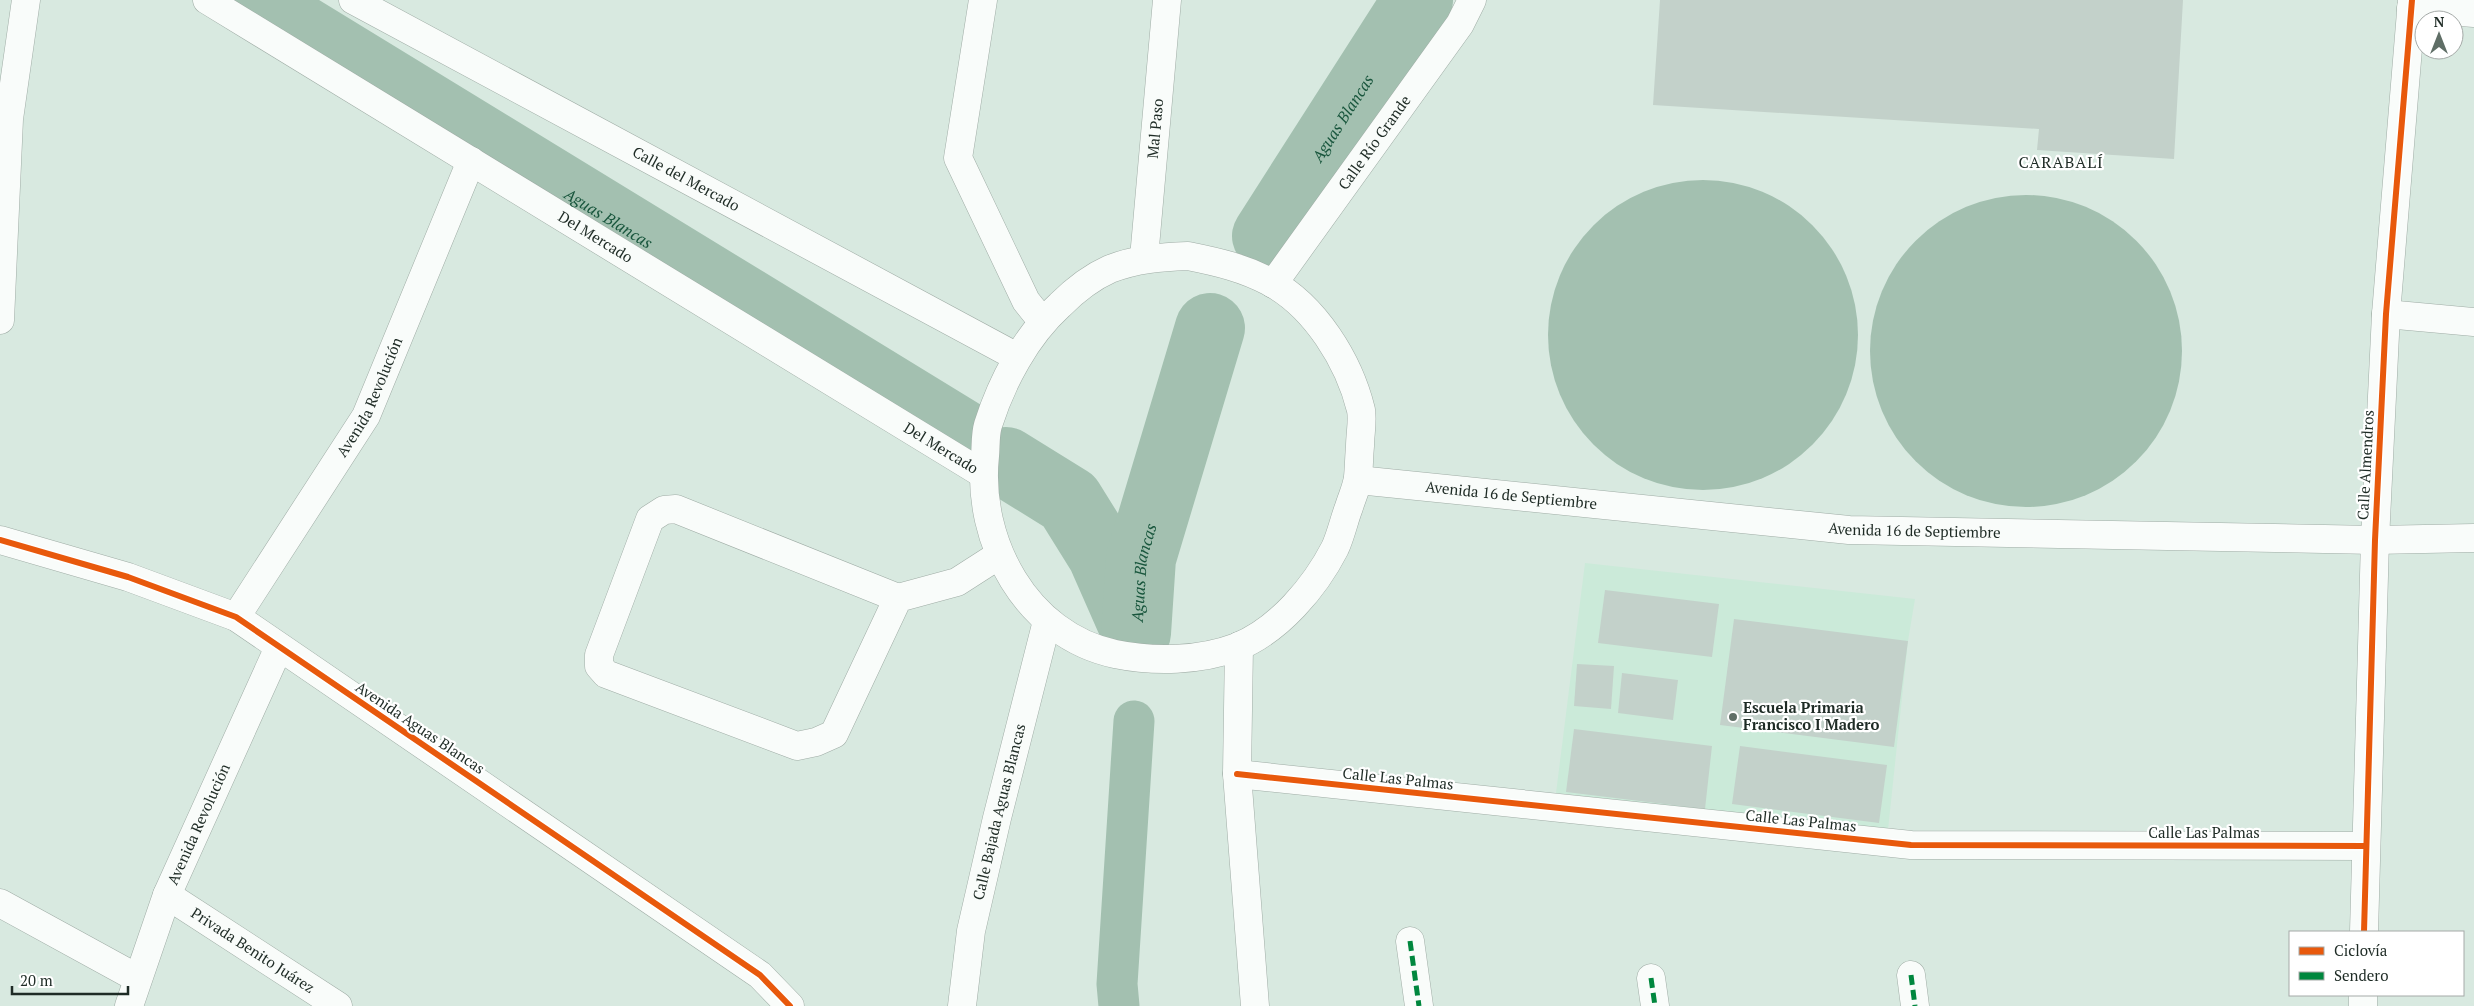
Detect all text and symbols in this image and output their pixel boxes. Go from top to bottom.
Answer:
north arrow [2414,10,2464,60]
text: N [2434,12,2445,31]
water label: Aguas Blancas [1306,70,1379,167]
street label: Calle Río Grande [1333,91,1415,193]
street label: Mal Paso [1142,98,1167,159]
street label: Calle del Mercado [629,141,744,215]
district label: CARABALÍ [2018,151,2104,173]
water label: Aguas Blancas [559,182,657,254]
street label: Del Mercado [555,206,637,267]
street label: Avenida Revolución [331,334,406,460]
street label: Calle Almendros [2352,409,2378,521]
street label: Del Mercado [900,417,982,478]
street label: Avenida 16 de Septiembre [1425,476,1598,513]
street label: Avenida 16 de Septiembre [1828,517,2001,542]
water label: Aguas Blancas [1126,520,1162,624]
street label: Avenida Aguas Blancas [352,676,489,778]
place label: Escuela Primaria Francisco I Madero [1743,697,1880,734]
marker: Escuela Primaria Francisco I Madero [1727,711,1739,723]
street label: Calle Bajada Aguas Blancas [967,721,1030,902]
street label: Avenida Revolución [162,760,234,888]
street label: Calle Las Palmas [1342,762,1455,794]
street label: Calle Las Palmas [1745,804,1858,836]
street label: Calle Las Palmas [2148,822,2260,842]
street label: Privada Benito Juárez [187,902,319,997]
legend [2289,931,2464,996]
text: Ciclovía [2334,940,2388,960]
scale bar [12,964,129,996]
text: Sendero [2334,965,2388,985]
text: 20 m [20,970,53,990]

